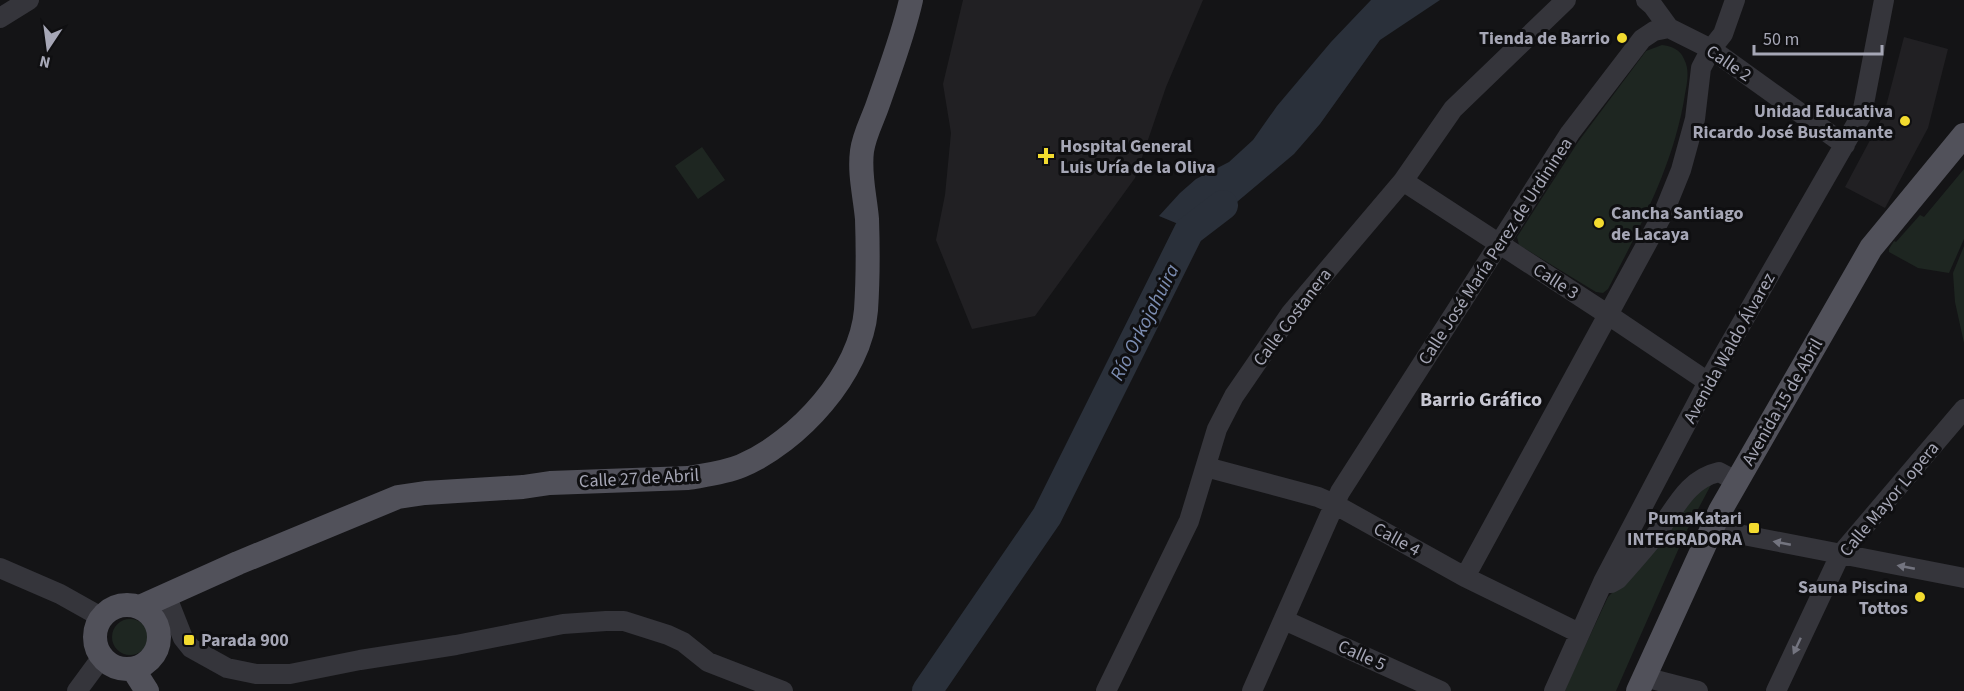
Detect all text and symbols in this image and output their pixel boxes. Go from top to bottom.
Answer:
north arrow [18,18,78,78]
scale bar [1754,18,1882,56]
place label: Tienda de Barrio [1479,26,1610,51]
text: 50 m [1763,27,1799,52]
marker: Tienda de Barrio [1615,31,1629,45]
street label: Calle 2 [1701,39,1756,88]
text: N [37,50,53,74]
place label: Unidad Educativa Ricardo José Bustamante [1693,99,1893,145]
marker: Unidad Educativa Ricardo José Bustamante [1898,114,1912,128]
street label: Calle José María Perez de Urdininea [1412,133,1578,370]
place label: Hospital General Luis Uría de la Oliva [1060,134,1216,180]
marker: Hospital General Luis Uría de la Oliva [1037,147,1055,165]
place label: Cancha Santiago de Lacaya [1611,201,1743,247]
marker: Cancha Santiago de Lacaya [1592,216,1606,230]
street label: Calle 3 [1528,257,1584,306]
water label: Río Orkojahuira [1103,259,1186,386]
street label: Calle Costanera [1247,263,1337,371]
street label: Avenida Waldo Álvarez [1678,268,1781,428]
street label: Avenida 15 de Abril [1736,334,1829,470]
district label: Barrio Gráfico [1420,386,1542,414]
street label: Calle Mayor Lopera [1834,436,1945,562]
street label: Calle 27 de Abril [578,463,700,494]
place label: PumaKatari INTEGRADORA [1627,506,1743,552]
street label: Calle 4 [1369,516,1425,563]
marker: PumaKatari INTEGRADORA [1747,521,1761,535]
one-way arrow [1773,538,1792,547]
one-way arrow [1897,562,1916,571]
place label: Sauna Piscina Tottos [1798,575,1908,621]
marker: Sauna Piscina Tottos [1913,590,1927,604]
place label: Parada 900 [201,628,289,653]
marker: Parada 900 [182,633,196,647]
street label: Calle 5 [1334,634,1390,677]
one-way arrow [1793,637,1802,654]

